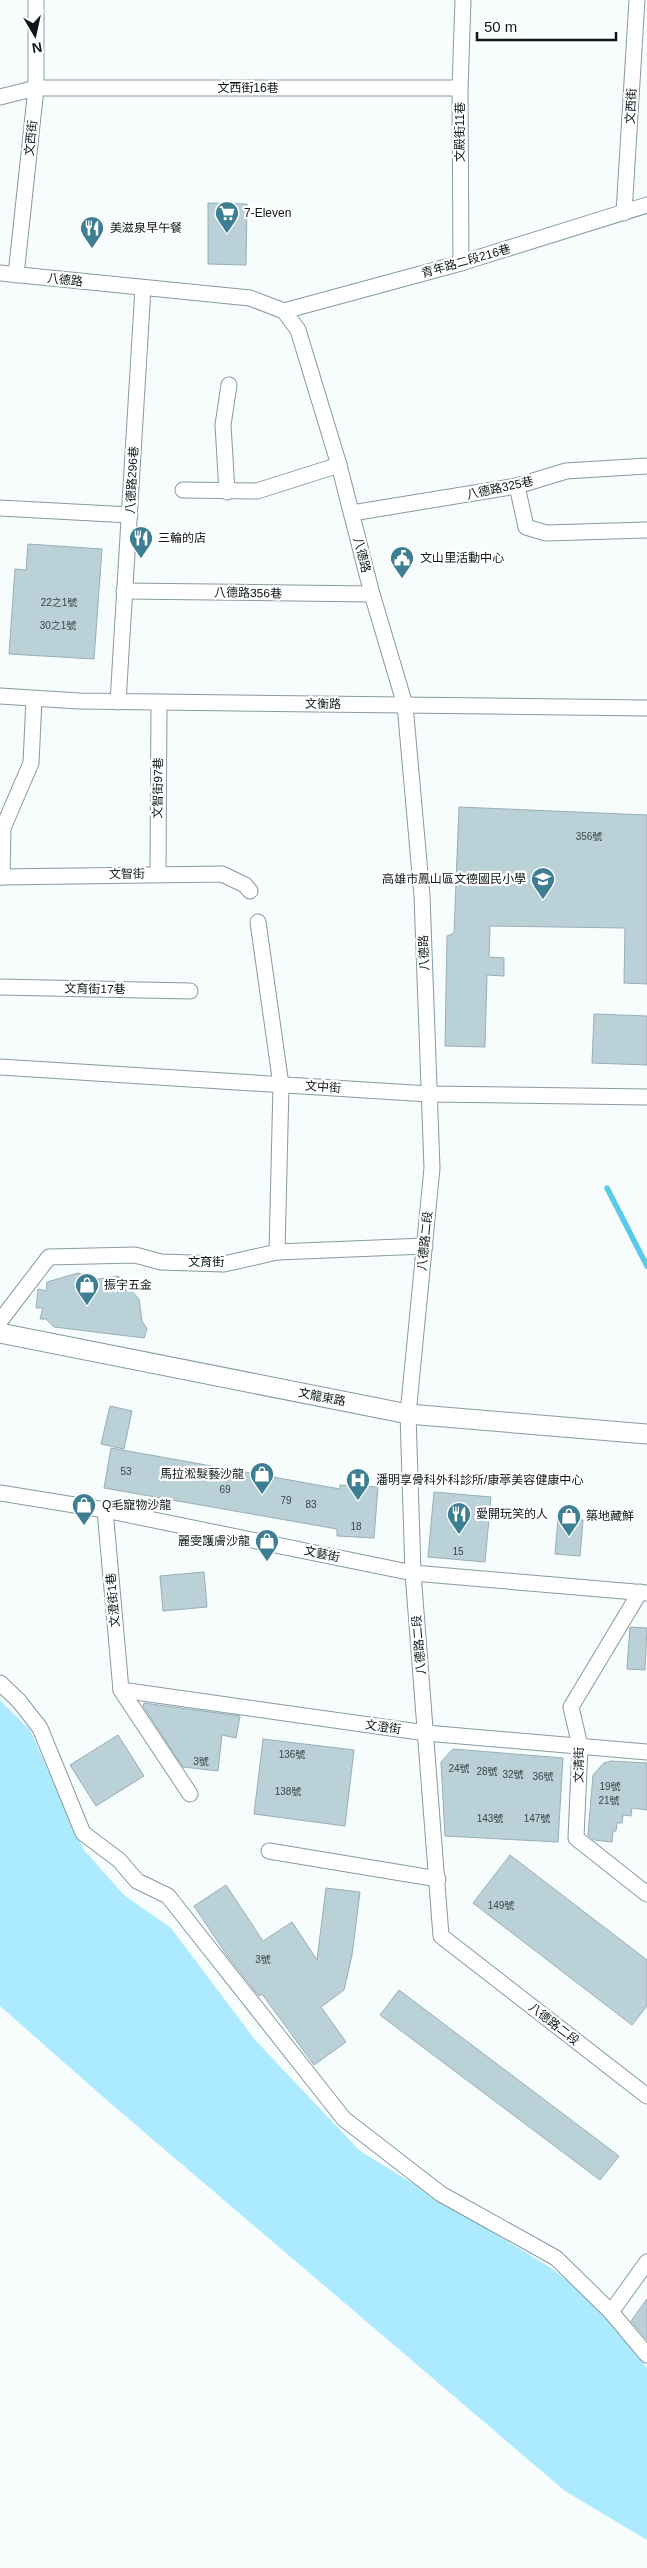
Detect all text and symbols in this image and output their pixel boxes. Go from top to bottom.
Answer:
north arrow [10,10,60,60]
scale bar [477,10,616,42]
text: 50 m [484,18,517,35]
text: N [31,39,43,57]
street label: 文西街16巷 [217,81,279,95]
street label: 文西街 [623,88,639,124]
street label: 文殿街11巷 [453,102,467,162]
street label: 文西街 [22,119,40,157]
supermarket icon: 7-Eleven [214,200,240,234]
place label: 7-Eleven [244,206,291,220]
restaurant icon: 美滋泉早午餐 [79,215,105,249]
place label: 美滋泉早午餐 [110,221,182,235]
street label: 青年路二段216巷 [420,242,512,280]
street label: 八德路 [46,271,84,289]
street label: 八德路296巷 [123,446,141,514]
street label: 八德路325巷 [465,474,535,502]
restaurant icon: 三輪的店 [128,525,154,559]
place label: 三輪的店 [158,531,206,545]
street label: 八德路 [351,536,373,574]
public building icon: 文山里活動中心 [389,545,415,579]
place label: 文山里活動中心 [420,551,504,565]
street label: 八德路356巷 [214,585,282,601]
house number: 22之1號 [41,597,77,608]
house number: 30之1號 [40,620,76,631]
street label: 文衡路 [305,697,341,711]
street label: 文智街97巷 [150,757,166,819]
house number: 356號 [576,831,602,842]
school or university icon: 高雄市鳳山區文德國民小學 [530,866,556,900]
street label: 文智街 [109,867,145,881]
place label: 高雄市鳳山區文德國民小學 [382,872,526,886]
street label: 八德路 [416,935,432,971]
street label: 文育街17巷 [64,981,126,997]
street label: 文中街 [305,1079,341,1095]
street label: 八德路二段 [415,1210,435,1272]
street label: 文育街 [188,1255,224,1269]
shop icon: 振宇五金 [74,1272,100,1306]
place label: 振宇五金 [104,1278,152,1292]
street label: 文龍東路 [297,1386,347,1408]
shop icon: 馬拉淞髮藝沙龍 [249,1461,275,1495]
house number: 53 [120,1466,132,1477]
place label: 馬拉淞髮藝沙龍 [160,1467,244,1481]
hospital icon: 潘明享骨科外科診所/康葶美容健康中心 [345,1467,371,1501]
place label: 潘明享骨科外科診所/康葶美容健康中心 [376,1473,583,1487]
house number: 69 [219,1484,231,1495]
shop icon: Q毛寵物沙龍 [71,1492,97,1526]
house number: 79 [280,1495,292,1506]
place label: Q毛寵物沙龍 [102,1498,171,1512]
house number: 83 [305,1499,317,1510]
restaurant icon: 愛開玩笑的人 [446,1501,472,1535]
shop icon: 築地藏鮮 [556,1503,582,1537]
place label: 愛開玩笑的人 [476,1507,548,1521]
place label: 築地藏鮮 [586,1509,634,1523]
house number: 18 [350,1521,362,1532]
shop icon: 麗雯護膚沙龍 [254,1528,280,1562]
place label: 麗雯護膚沙龍 [178,1534,250,1548]
street label: 文藝街 [303,1543,341,1565]
house number: 15 [452,1546,464,1557]
street label: 文澄街1巷 [104,1572,122,1628]
street label: 八德路二段 [409,1614,429,1676]
street label: 文澄街 [364,1718,402,1736]
street label: 文清街 [572,1747,586,1783]
house number: 136號 [279,1749,305,1760]
house number: 3號 [193,1756,209,1767]
house number: 24號 [448,1763,470,1774]
house number: 28號 [476,1766,498,1777]
house number: 32號 [502,1769,524,1780]
house number: 36號 [532,1771,554,1782]
house number: 19號 [599,1781,621,1792]
house number: 138號 [275,1786,301,1797]
house number: 21號 [598,1795,620,1806]
house number: 143號 [477,1813,503,1824]
house number: 147號 [524,1813,550,1824]
house number: 149號 [488,1900,514,1911]
house number: 3號 [255,1954,271,1965]
street label: 八德路二段 [526,2000,582,2048]

